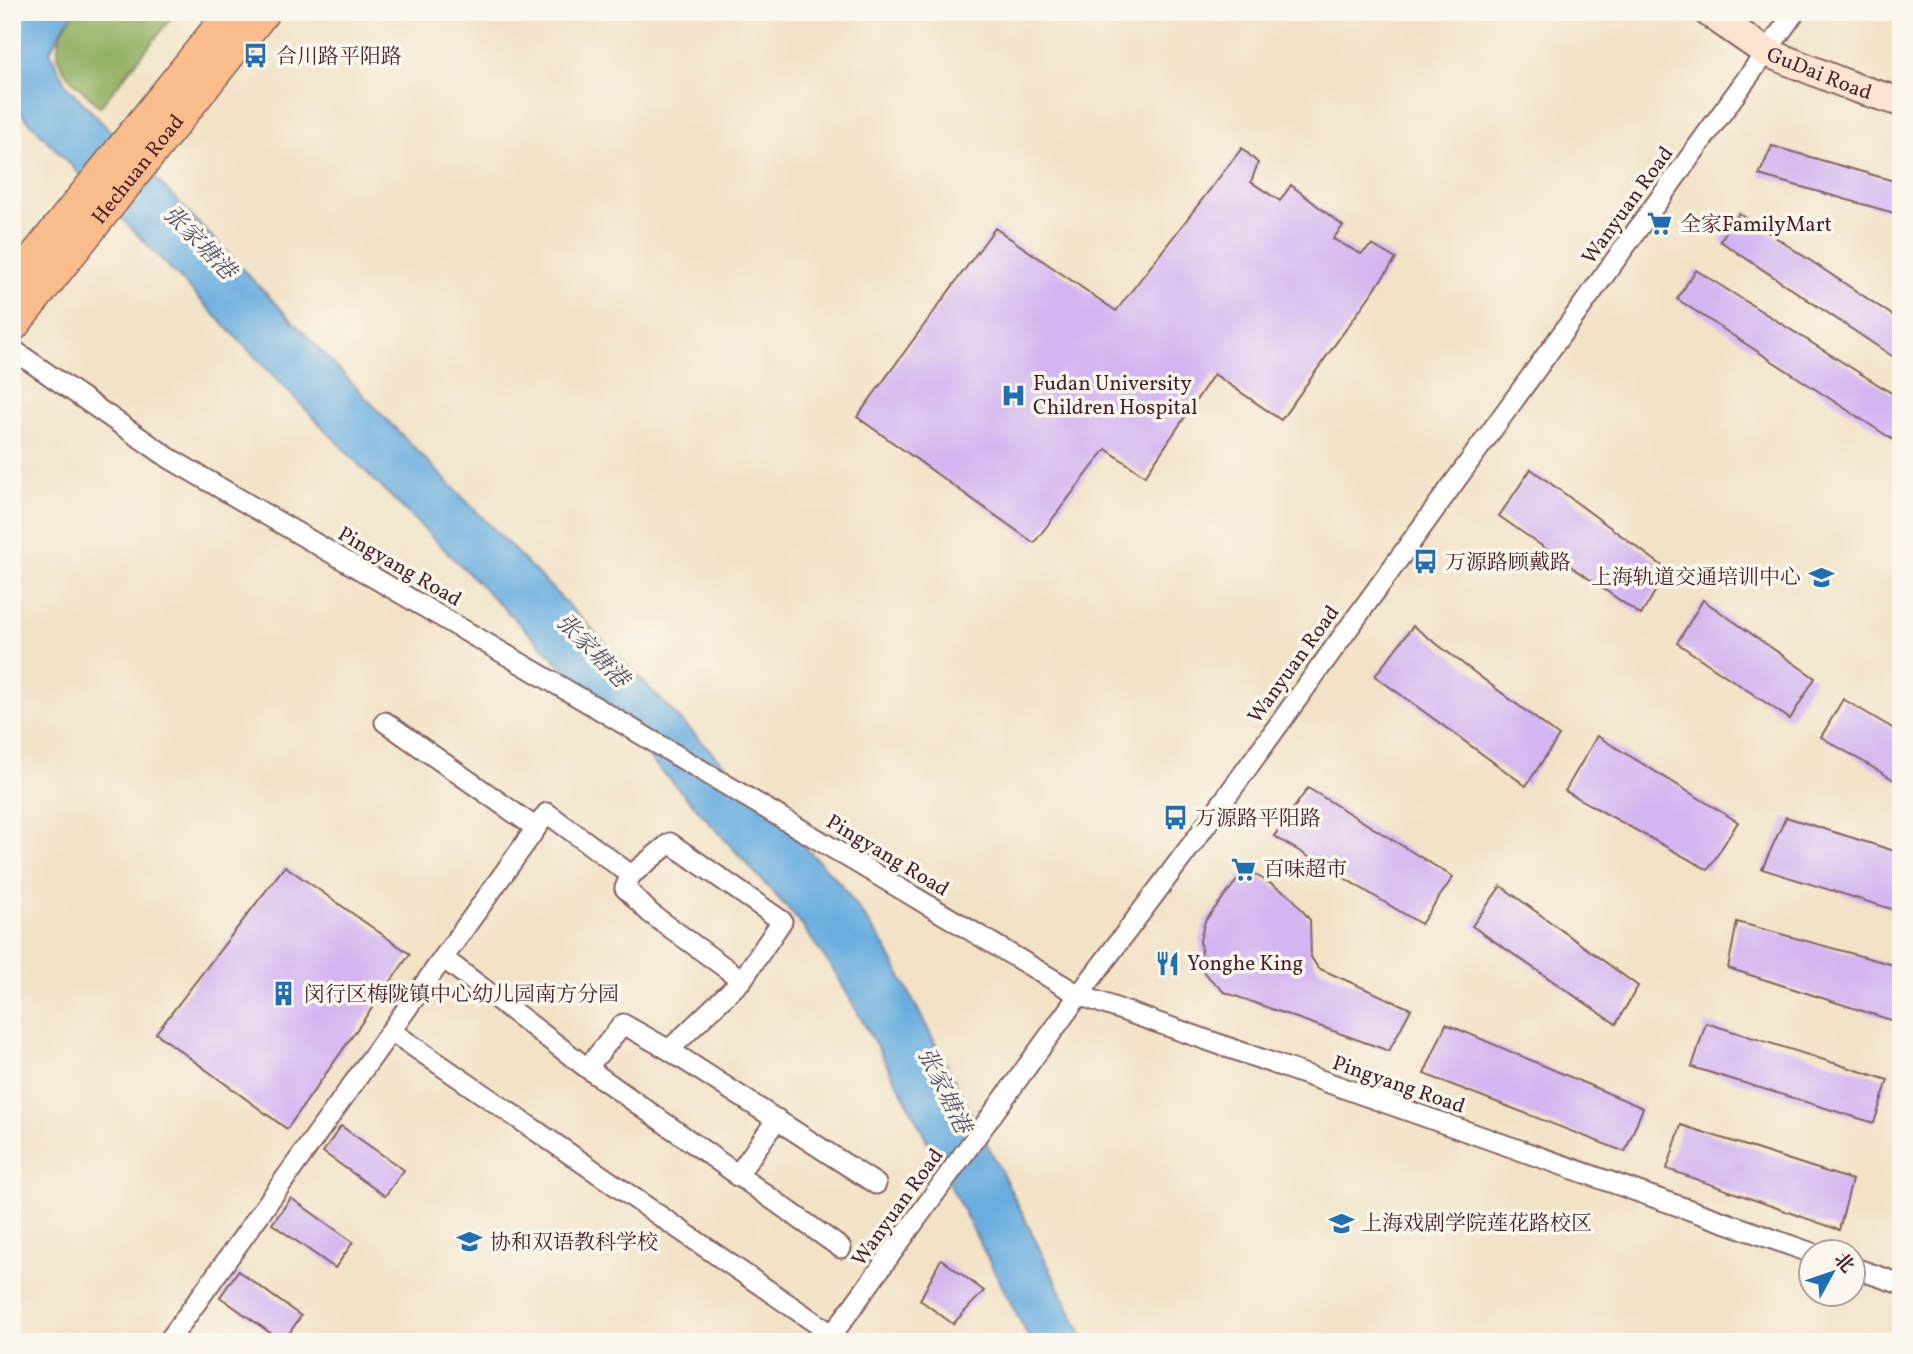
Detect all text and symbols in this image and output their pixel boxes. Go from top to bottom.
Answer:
street label: GuDai Road [1762,41,1875,108]
bus stop icon: 合川路平阳路 [242,42,270,70]
place label: 合川路平阳路 [276,43,402,72]
street label: Hechuan Road [86,109,192,231]
street label: Wanyuan Road [1575,141,1681,271]
water label: 张家塘港 [155,199,244,290]
supermarket icon: 全家FamilyMart [1646,210,1674,238]
place label: 全家FamilyMart [1680,211,1832,240]
place label: Fudan University Children Hospital [1033,370,1198,423]
hospital icon: Fudan University Children Hospital [999,381,1027,409]
street label: Pingyang Road [332,520,466,614]
bus stop icon: 万源路顾戴路 [1411,548,1439,576]
place label: 万源路顾戴路 [1445,549,1571,578]
school or university icon: 上海轨道交通培训中心 [1807,563,1835,591]
place label: 上海轨道交通培训中心 [1591,564,1801,593]
street label: Wanyuan Road [1241,600,1347,730]
water label: 张家塘港 [548,607,637,698]
bus stop icon: 万源路平阳路 [1161,804,1189,832]
place label: 万源路平阳路 [1195,805,1321,834]
street label: Pingyang Road [820,808,954,904]
supermarket icon: 百味超市 [1229,855,1257,883]
place label: 百味超市 [1263,856,1347,885]
restaurant icon: Yonghe King [1153,949,1181,977]
place label: Yonghe King [1187,950,1303,979]
building icon: 闵行区梅陇镇中心幼儿园南方分园 [270,980,298,1008]
place label: 闵行区梅陇镇中心幼儿园南方分园 [304,981,619,1010]
water label: 张家塘港 [909,1043,979,1142]
street label: Pingyang Road [1328,1049,1469,1122]
street label: Wanyuan Road [845,1143,951,1273]
school or university icon: 上海戏剧学院莲花路校区 [1327,1209,1355,1237]
place label: 上海戏剧学院莲花路校区 [1361,1210,1592,1239]
school or university icon: 协和双语教科学校 [456,1228,484,1256]
place label: 协和双语教科学校 [490,1229,658,1258]
north arrow [1798,1238,1868,1308]
text: 北 [1827,1248,1860,1279]

